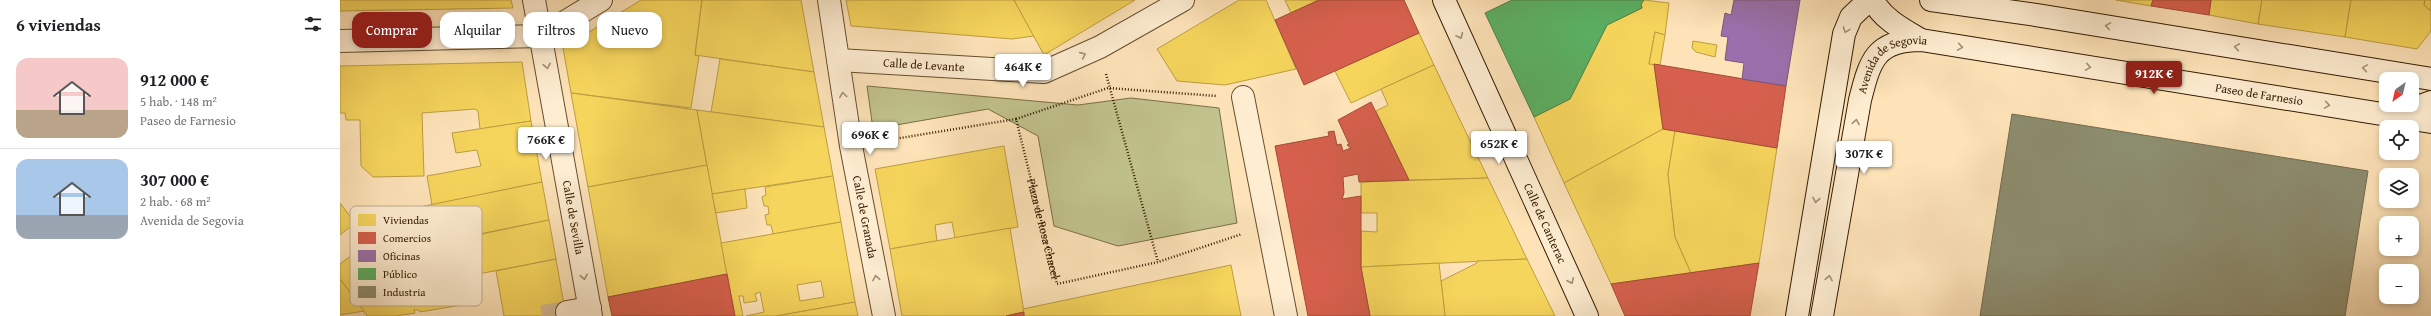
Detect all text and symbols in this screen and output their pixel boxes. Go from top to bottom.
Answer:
text: 6 viviendas [16,12,101,37]
chip: Comprar [352,12,432,48]
chip: Alquilar [440,12,515,48]
chip: Filtros [523,12,589,48]
chip: Nuevo [597,12,662,48]
icon: filters [302,13,324,35]
one-way arrow [2105,22,2111,31]
one-way arrow [1842,27,1850,34]
street label: Avenida de Segovia [1853,31,1929,95]
one-way arrow [1455,32,1463,39]
one-way arrow [1957,42,1963,50]
one-way arrow [2233,43,2240,52]
one-way arrow [1080,51,1087,59]
street label: Calle de Levante [883,54,965,75]
pin: 464K € [990,54,1056,88]
text: 464K € [1004,57,1042,76]
pin: 912K € [2121,61,2187,95]
one-way arrow [2085,62,2091,71]
one-way arrow [542,63,551,69]
text: 912K € [2135,64,2173,83]
one-way arrow [2362,64,2368,73]
text: 912 000 € [140,67,209,92]
north arrow [2379,72,2419,112]
map controls [2379,72,2419,304]
icon: home [48,74,96,122]
street label: Paseo de Farnesio [2214,78,2304,109]
text: 5 hab. · 148 m² [140,92,217,111]
one-way arrow [839,92,848,98]
one-way arrow [2324,100,2330,109]
text: Paseo de Farnesio [140,111,236,130]
one-way arrow [1852,119,1860,125]
button: locate [2379,120,2419,160]
pin: 696K € [837,122,903,156]
text: 696K € [851,125,889,144]
pin: 766K € [513,127,579,161]
text: 766K € [527,130,565,149]
pin: 652K € [1466,131,1532,165]
text: 652K € [1480,134,1518,153]
pin: 307K € [1831,141,1897,175]
text: 307K € [1845,144,1883,163]
text: 307 000 € [140,167,209,192]
button: layers [2379,168,2419,208]
street label: Calle de Granada [849,174,882,260]
icon: home [48,175,96,223]
street label: Plaza de Rosa Chacel [1023,177,1065,281]
street label: Calle de Sevilla [559,179,589,256]
street label: Calle de Canterac [1520,180,1571,267]
text: 2 hab. · 68 m² [140,192,211,211]
one-way arrow [1812,197,1821,203]
legend [350,206,482,306]
text: Avenida de Segovia [140,211,244,230]
text: Viviendas [383,212,429,228]
button: + [2379,216,2419,256]
text: Comercios [383,230,431,246]
text: Oficinas [383,248,420,264]
button: − [2379,264,2419,304]
text: Público [383,266,418,282]
one-way arrow [579,273,588,280]
one-way arrow [872,275,881,281]
one-way arrow [1825,275,1833,281]
one-way arrow [1566,277,1574,285]
text: Industria [383,284,426,300]

